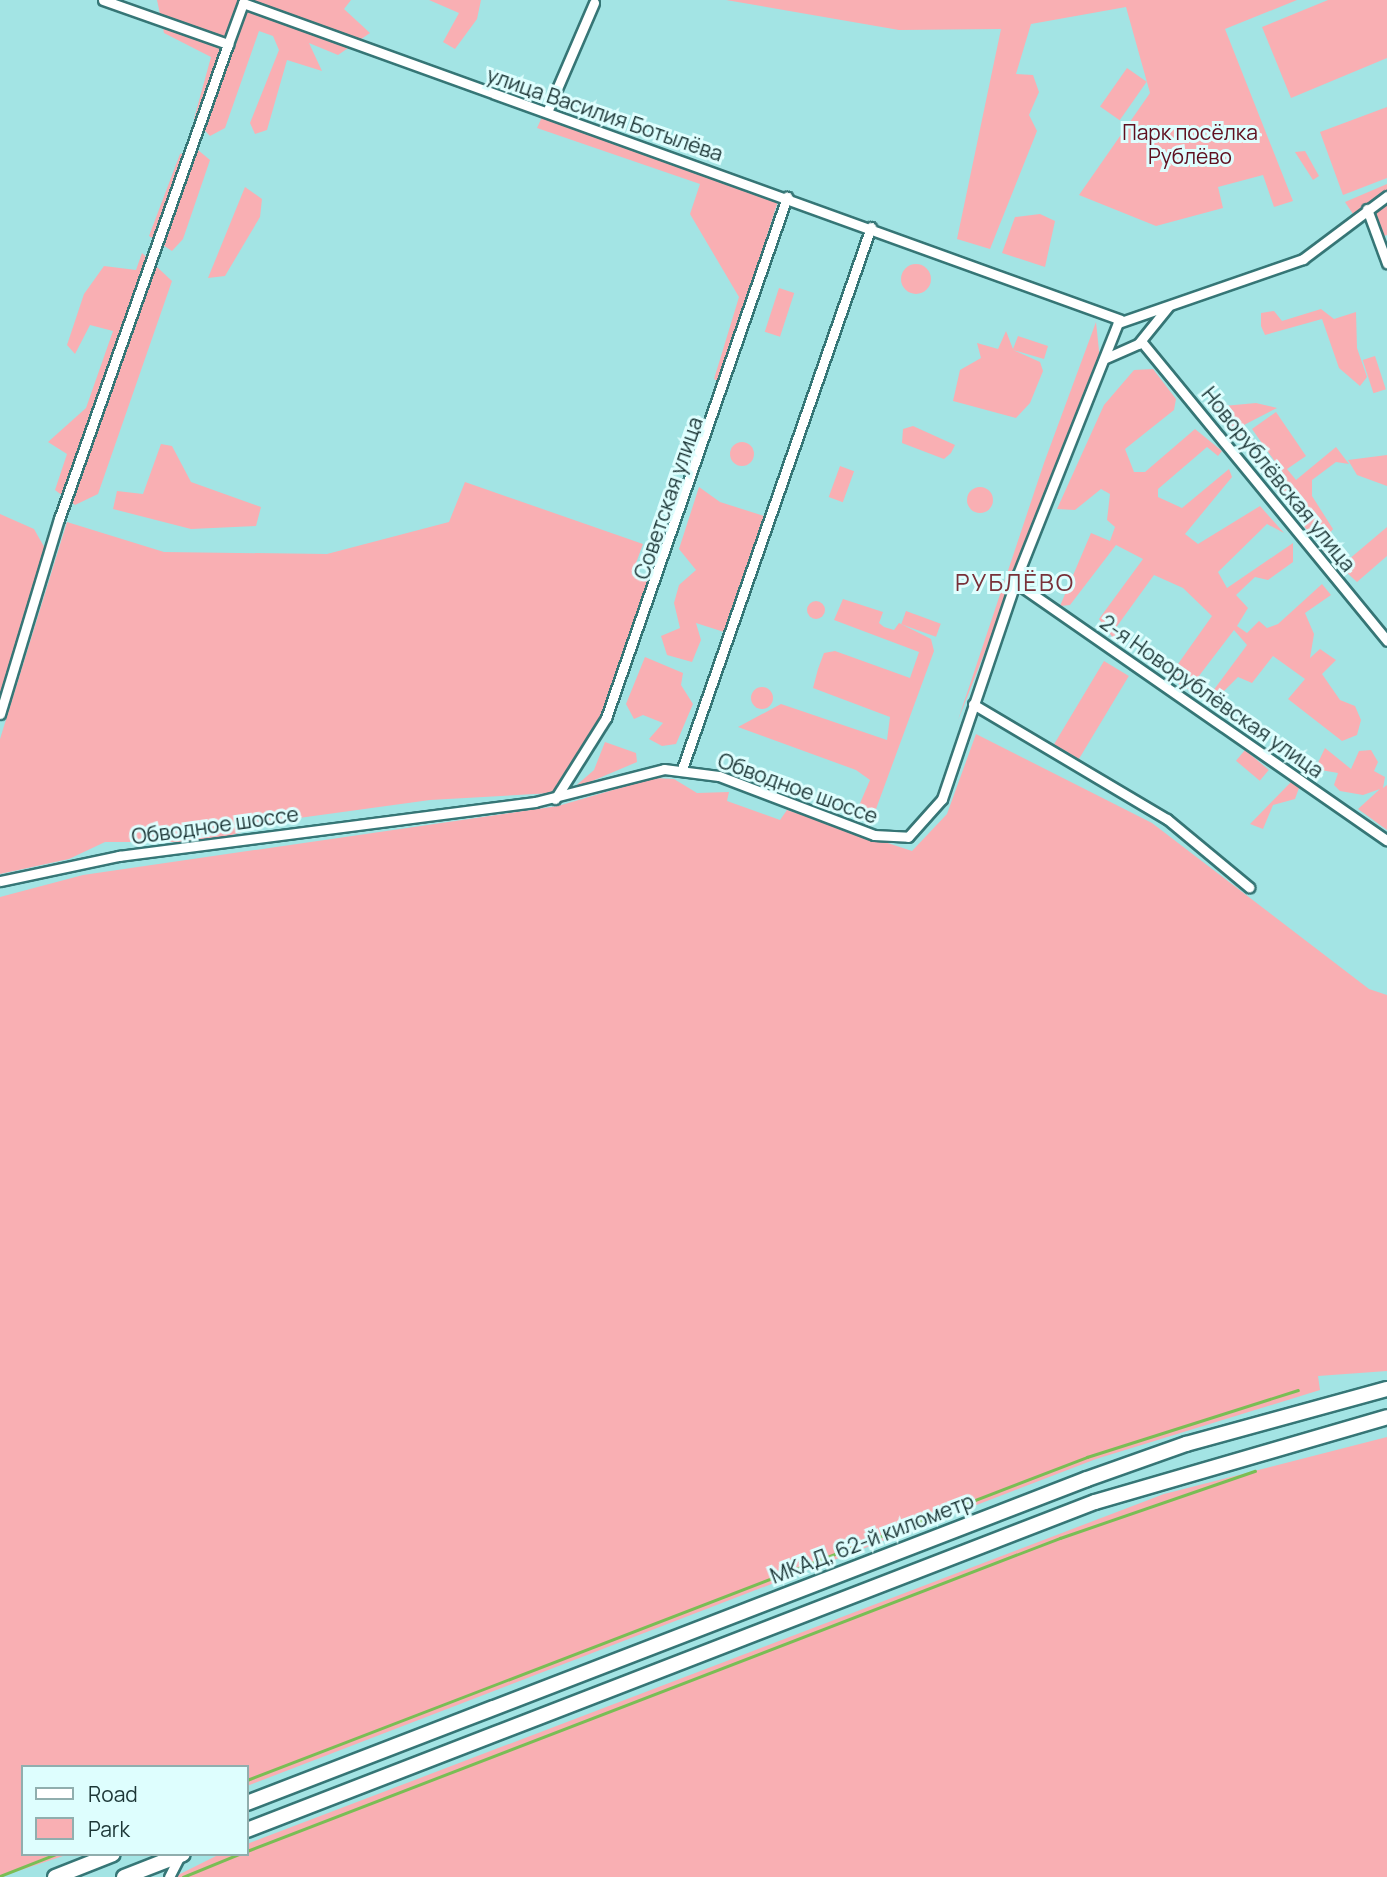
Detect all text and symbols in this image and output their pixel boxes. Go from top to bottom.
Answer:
street label: улица Василия Ботылёва [484,62,726,166]
park label: Парк посёлка Рублёво [1122,119,1258,169]
street label: Новорублёвская улица [1197,382,1361,576]
street label: Советская улица [628,413,708,583]
district label: РУБЛЁВО [956,568,1074,596]
street label: 2-я Новорублёвская улица [1095,609,1329,783]
street label: Обводное шоссе [715,747,881,829]
street label: Обводное шоссе [130,801,300,849]
street label: МКАД, 62-й километр [767,1488,977,1588]
legend [21,1765,248,1856]
text: Road [88,1780,138,1808]
text: Park [88,1815,130,1843]

